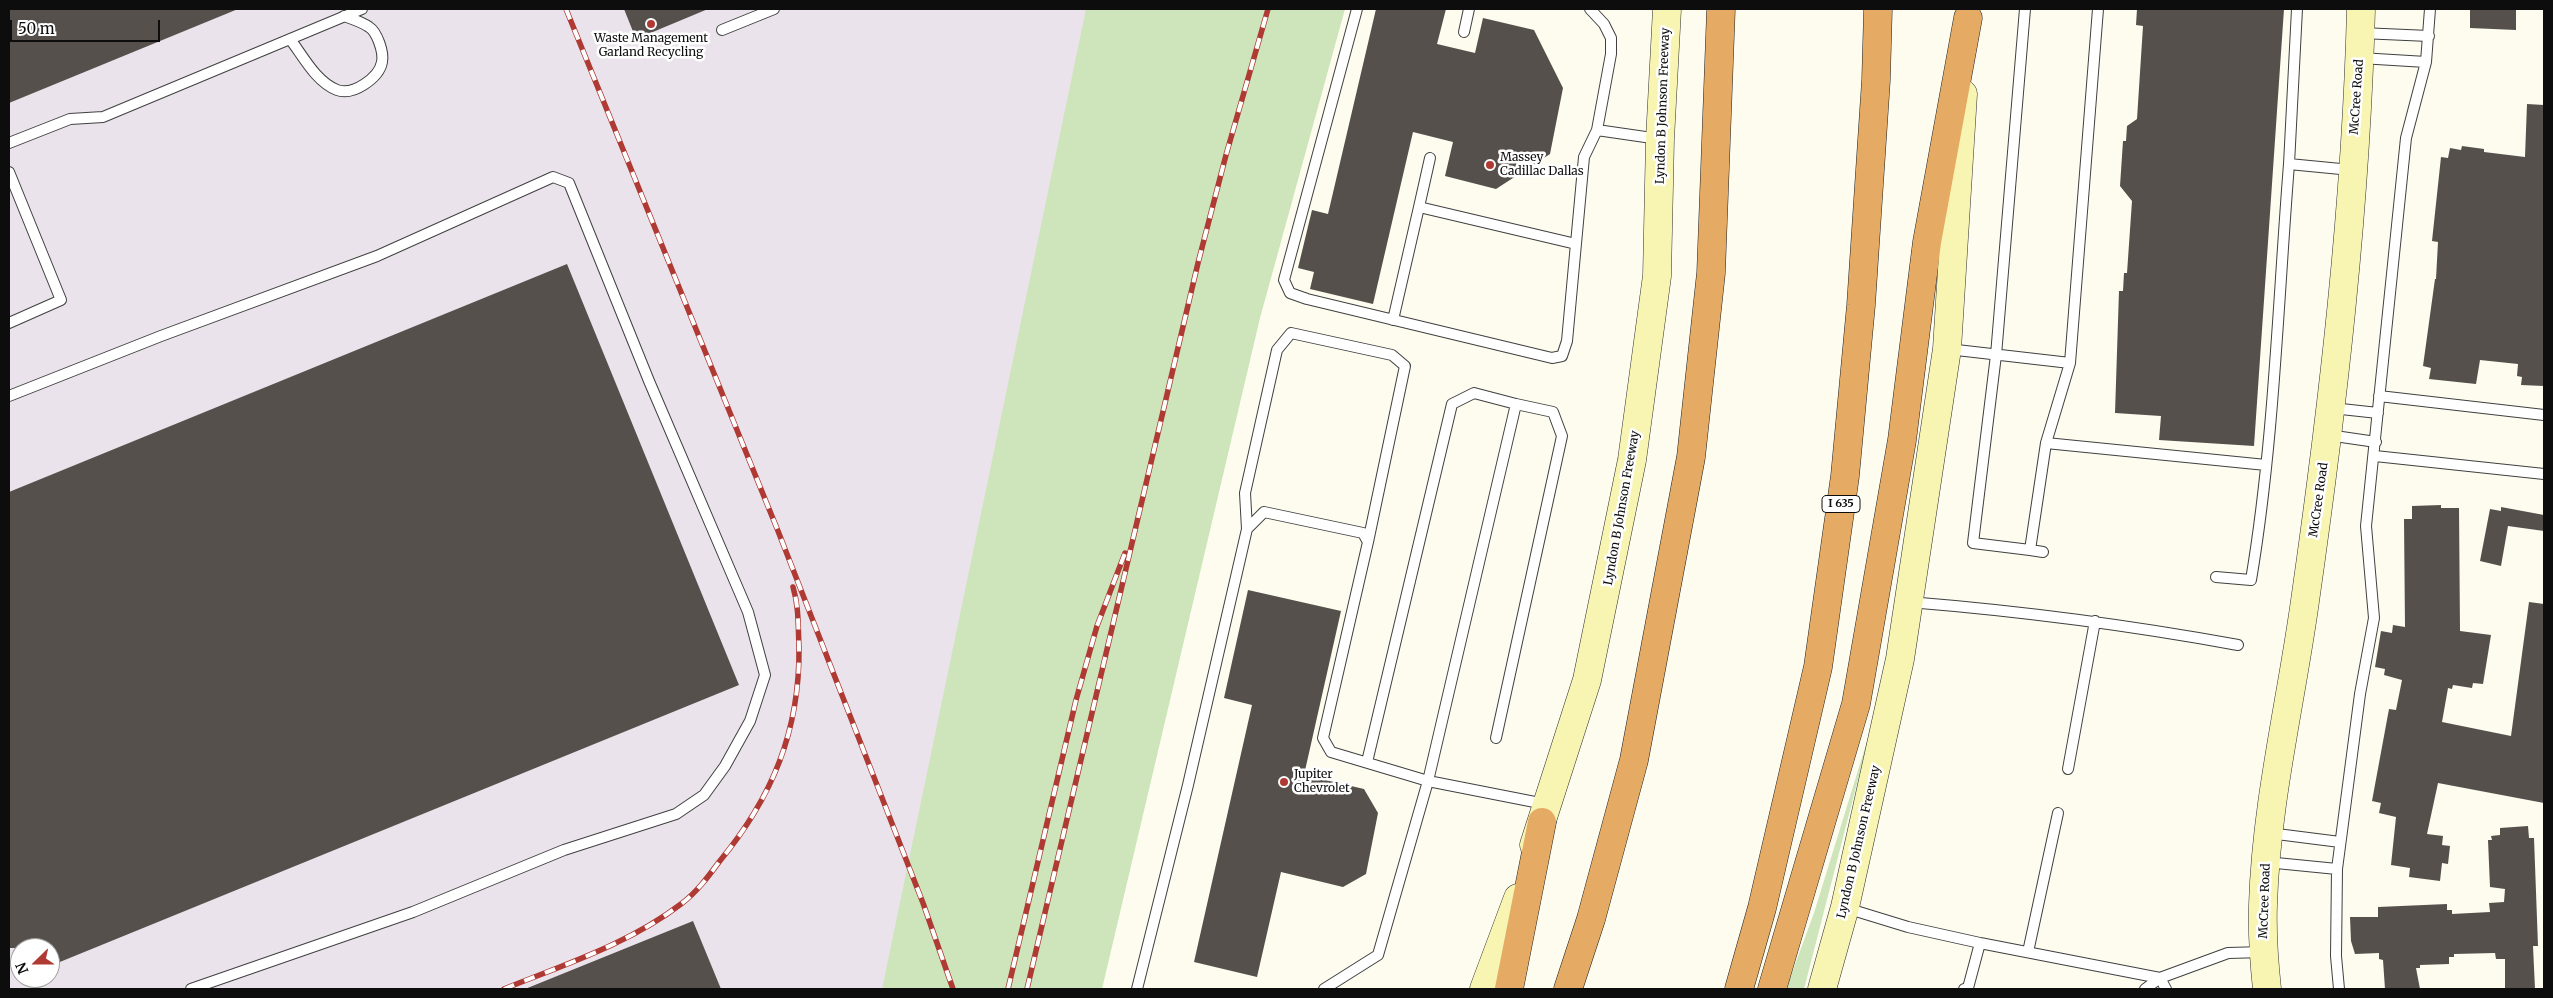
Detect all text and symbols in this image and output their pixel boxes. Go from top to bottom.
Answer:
scale bar [12,10,162,42]
marker: Waste Management Garland Recycling [645,18,657,30]
text: 50 m [18,19,55,38]
street label: Lyndon B Johnson Freeway [1653,28,1673,184]
place label: Waste Management Garland Recycling [594,32,708,60]
street label: McCree Road [2347,59,2367,135]
place label: Massey Cadillac Dallas [1500,151,1584,179]
marker: Massey Cadillac Dallas [1484,159,1496,171]
street label: Lyndon B Johnson Freeway [1601,430,1643,586]
street label: McCree Road [2307,462,2331,538]
road number: I 635 [1822,496,1860,512]
street label: Lyndon B Johnson Freeway [1834,764,1884,920]
place label: Jupiter Chevrolet [1294,768,1350,796]
marker: Jupiter Chevrolet [1278,776,1290,788]
street label: McCree Road [2256,863,2274,939]
north arrow [10,938,60,988]
text: N [12,960,32,977]

